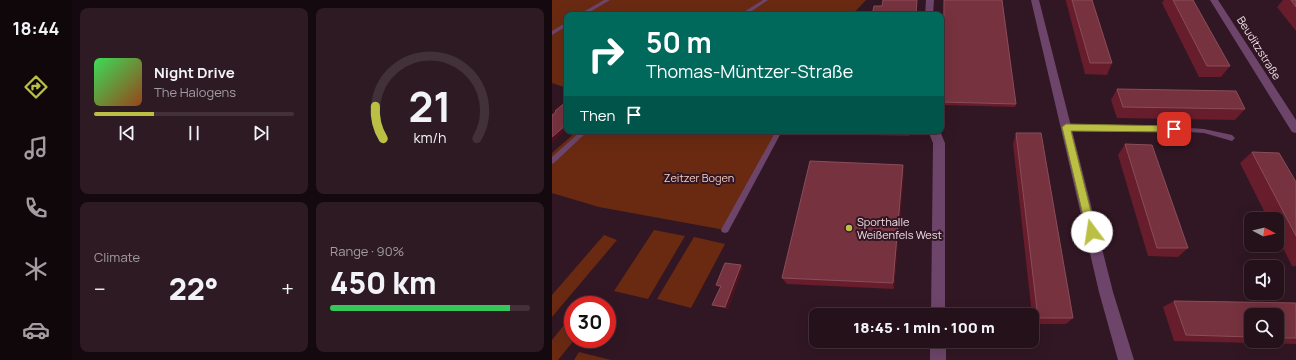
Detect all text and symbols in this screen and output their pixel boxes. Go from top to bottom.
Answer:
street label: Beuditzstraße [1234,13,1285,83]
text: 18:44 [13,16,59,40]
text: 50 m [646,23,712,61]
icon: right [580,28,632,80]
text: Thomas-Müntzer-Straße [646,59,853,83]
text: Night Drive [154,62,235,83]
icon: directions [22,73,50,101]
text: 21 [409,78,452,134]
text: The Halogens [154,83,236,101]
icon: arrive [623,104,645,126]
text: Then [580,105,615,126]
pin [1157,112,1191,146]
icon: arrive [1163,118,1185,140]
icon: previous [116,122,138,144]
icon: pause [183,122,205,144]
icon: next [250,122,272,144]
text: km/h [413,127,447,146]
icon: music [22,134,50,162]
park label: Zeitzer Bogen [664,170,734,185]
icon: phone [22,194,50,222]
position arrow [1071,211,1113,253]
north arrow [1244,212,1284,252]
map controls [1244,212,1284,348]
place label: Sporthalle Weißenfels West [857,214,942,242]
marker: Sporthalle Weißenfels West [844,223,854,233]
text: Range · 90% [330,242,404,260]
text: Climate [94,248,140,266]
icon: climate [22,255,50,283]
button: sound [1244,260,1284,300]
text: 450 km [330,262,436,303]
text: 22° [169,268,218,309]
text: − [94,274,106,304]
text: + [281,274,294,304]
speed limit sign: 30 [564,296,616,348]
button: search [1244,308,1284,348]
icon: car [22,316,50,344]
text: 18:45 · 1 min · 100 m [853,317,995,338]

